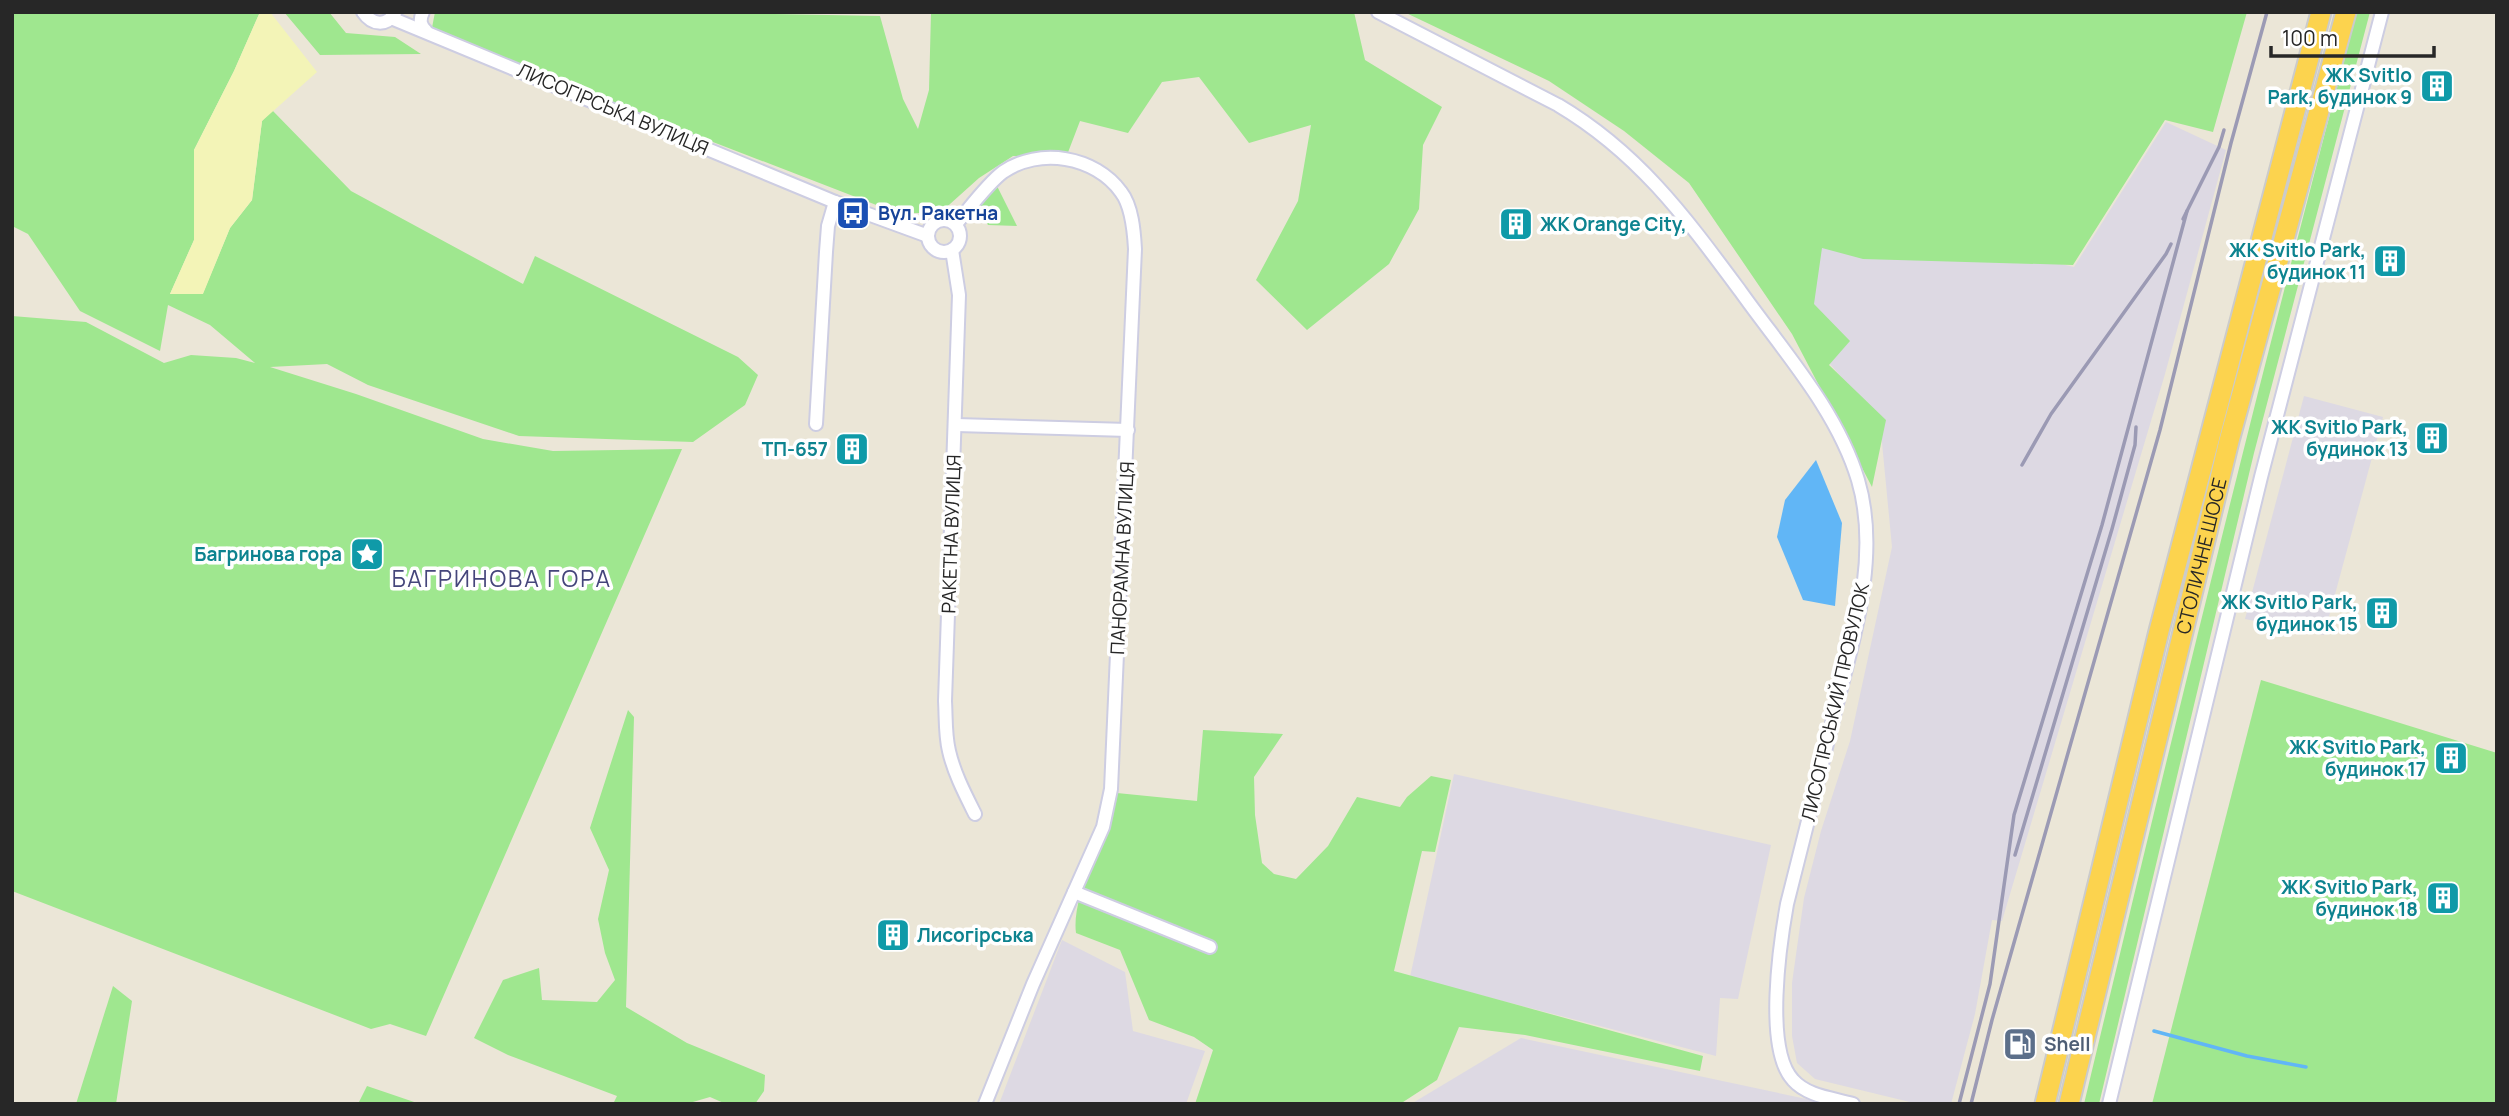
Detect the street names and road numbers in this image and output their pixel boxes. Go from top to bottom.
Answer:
street label: ЛИСОГІРСЬКА ВУЛИЦЯ [513,57,713,161]
street label: РАКЕТНА ВУЛИЦЯ [935,454,967,614]
street label: ПАНОРАМНА ВУЛИЦЯ [1104,461,1140,655]
street label: СТОЛИЧНЕ ШОСЕ [2170,475,2233,637]
street label: ЛИСОГІРСЬКИЙ ПРОВУЛОК [1795,579,1875,824]

